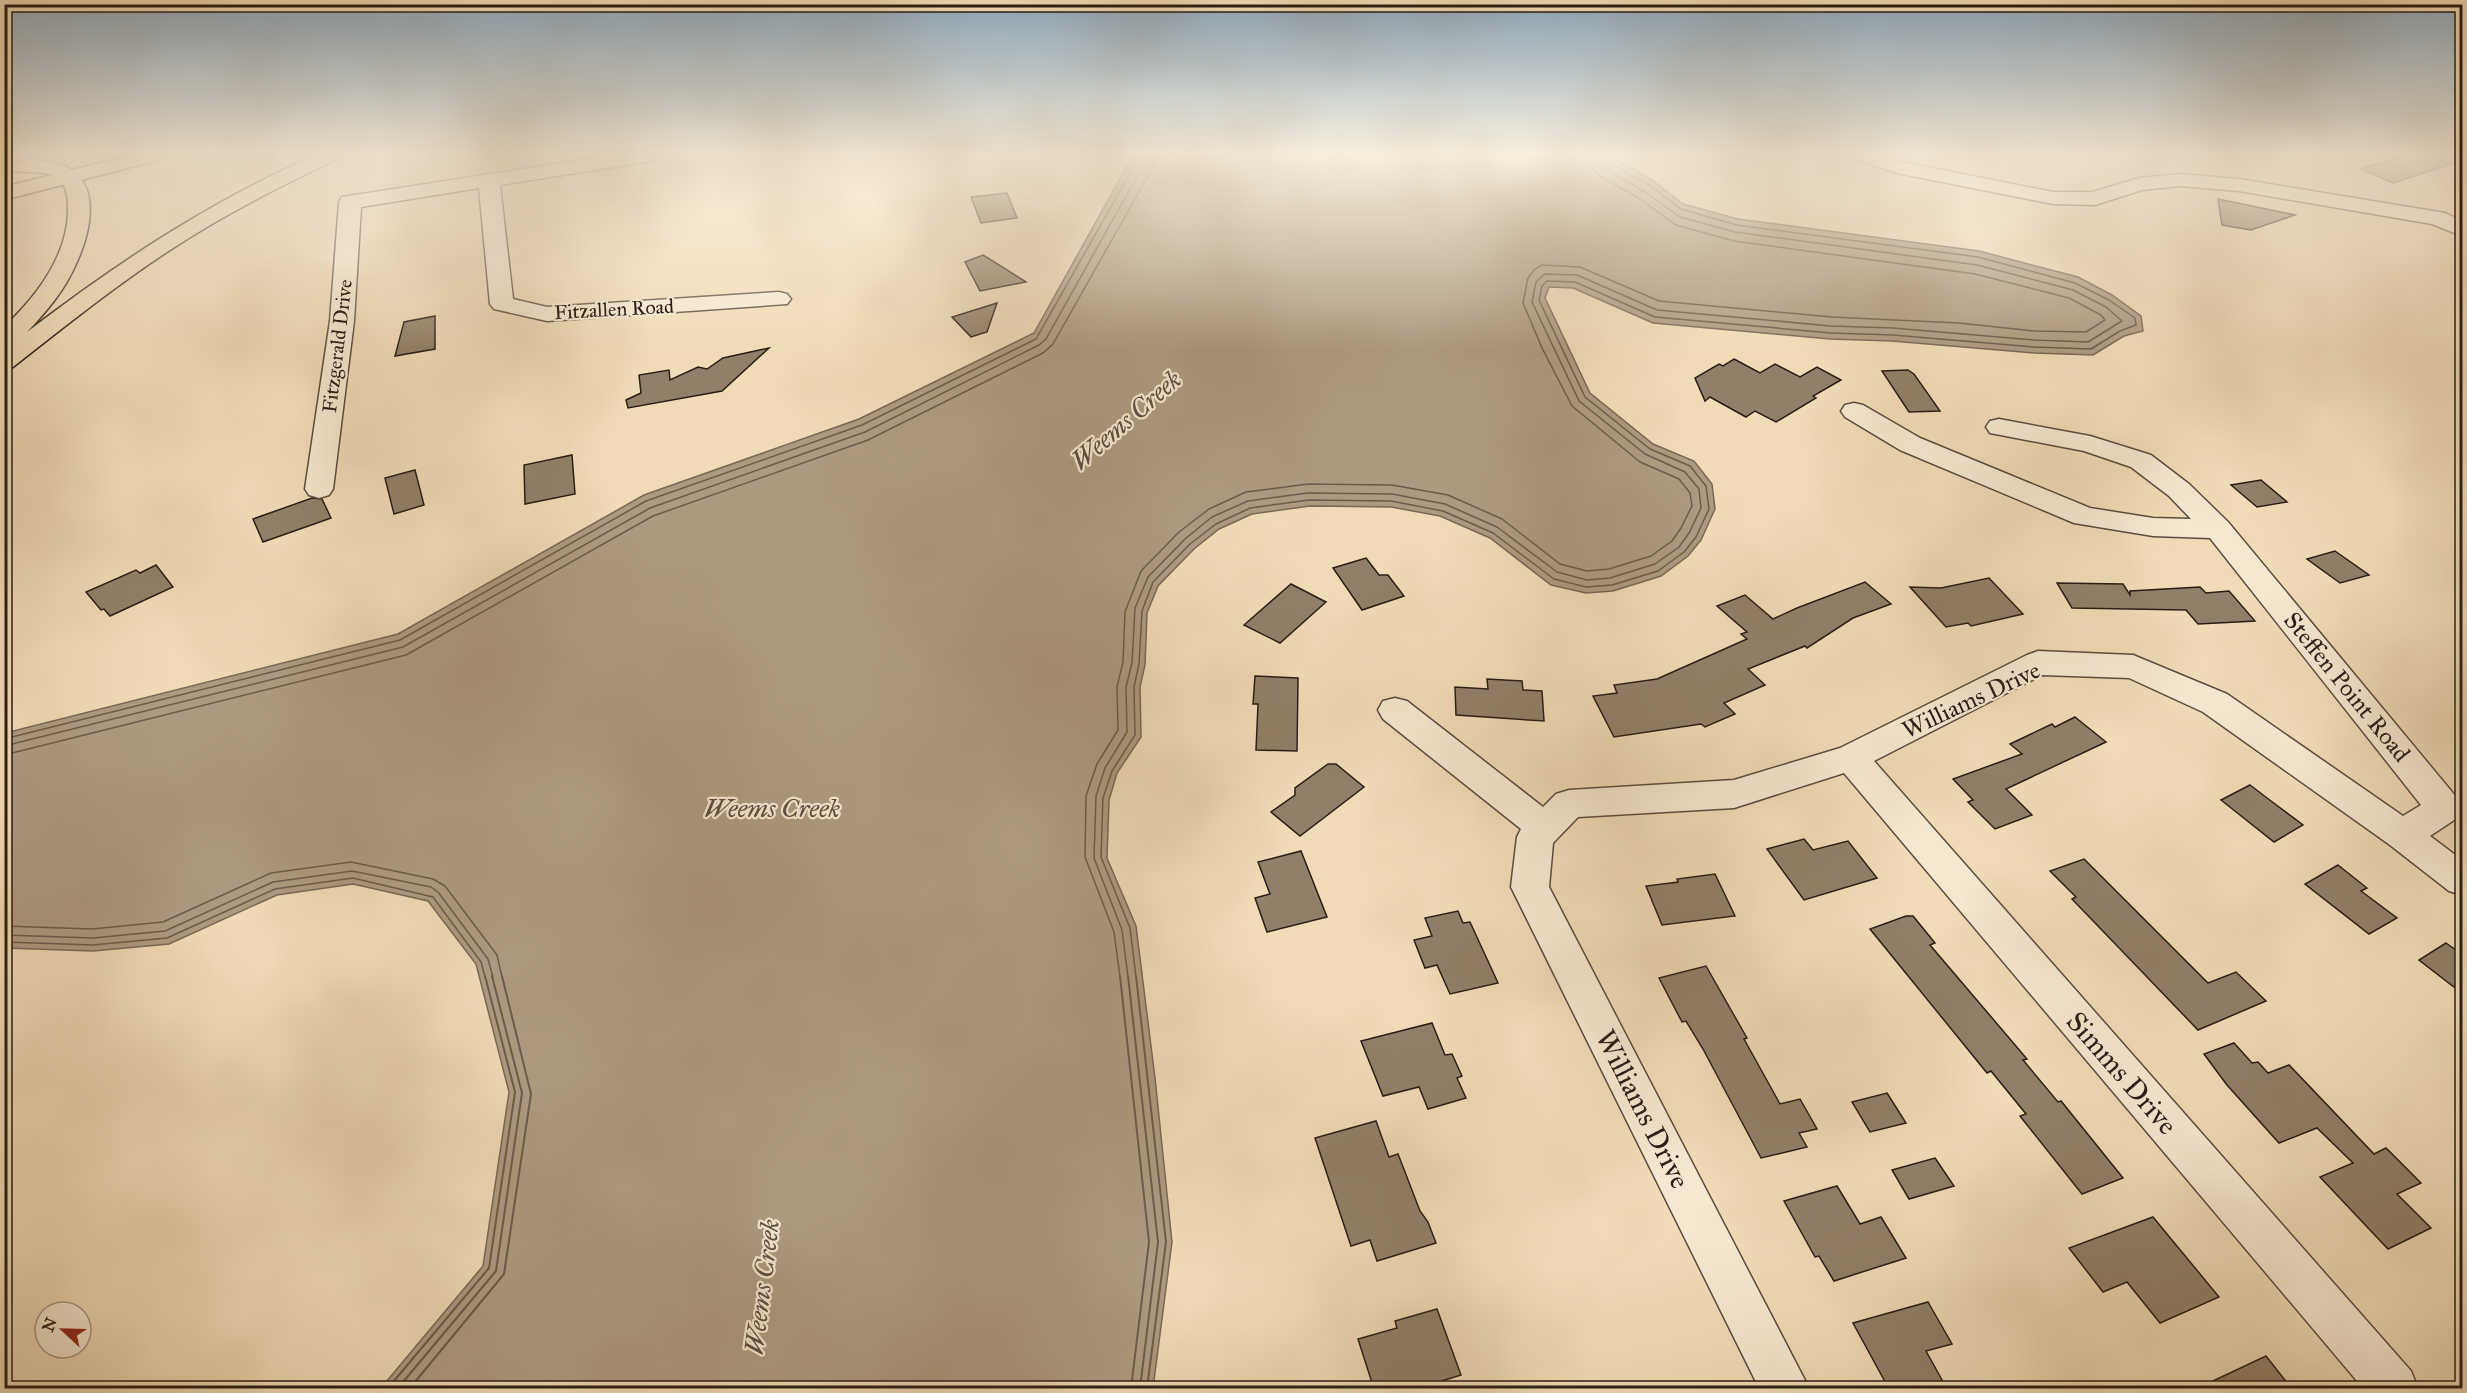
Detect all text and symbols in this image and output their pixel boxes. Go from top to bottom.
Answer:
street label: Fitzgerald Drive [317,278,358,414]
street label: Fitzallen Road [553,294,675,324]
water label: Weems Creek [1064,363,1188,477]
street label: Steffen Point Road [2277,606,2417,768]
street label: Williams Drive [1897,655,2045,745]
water label: Weems Creek [704,792,841,824]
street label: Simms Drive [2059,1004,2185,1142]
street label: Williams Drive [1588,1024,1698,1194]
water label: Weems Creek [738,1217,786,1357]
north arrow [33,1300,93,1360]
text: N [38,1314,61,1334]

